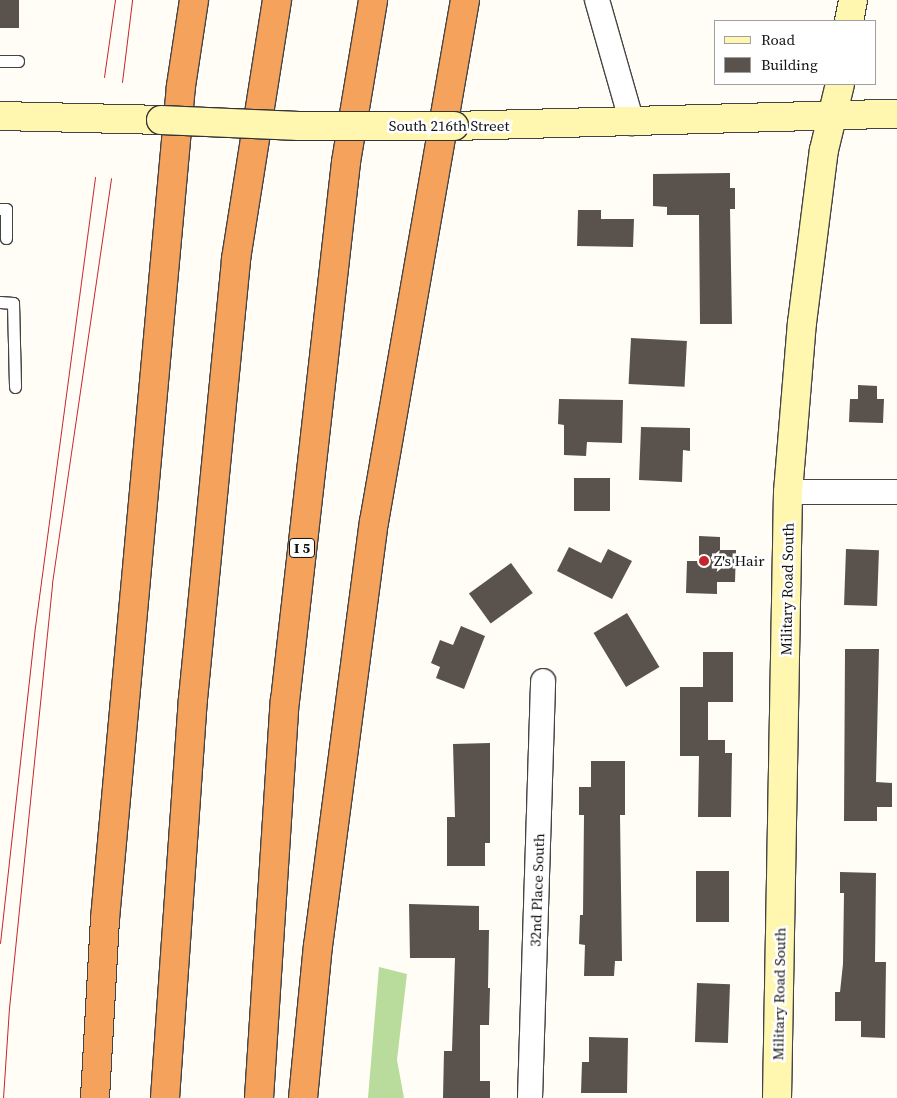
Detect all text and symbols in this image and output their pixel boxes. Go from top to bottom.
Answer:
legend [714,20,877,85]
text: Road [761,29,795,50]
text: Building [761,54,818,75]
street label: South 216th Street [389,117,509,135]
street label: Military Road South [777,522,797,656]
road number: I 5 [288,536,316,560]
place label: Z's Hair [714,552,765,570]
marker: Z's Hair [698,555,710,567]
street label: 32nd Place South [526,833,548,947]
street label: Military Road South [769,927,789,1061]

